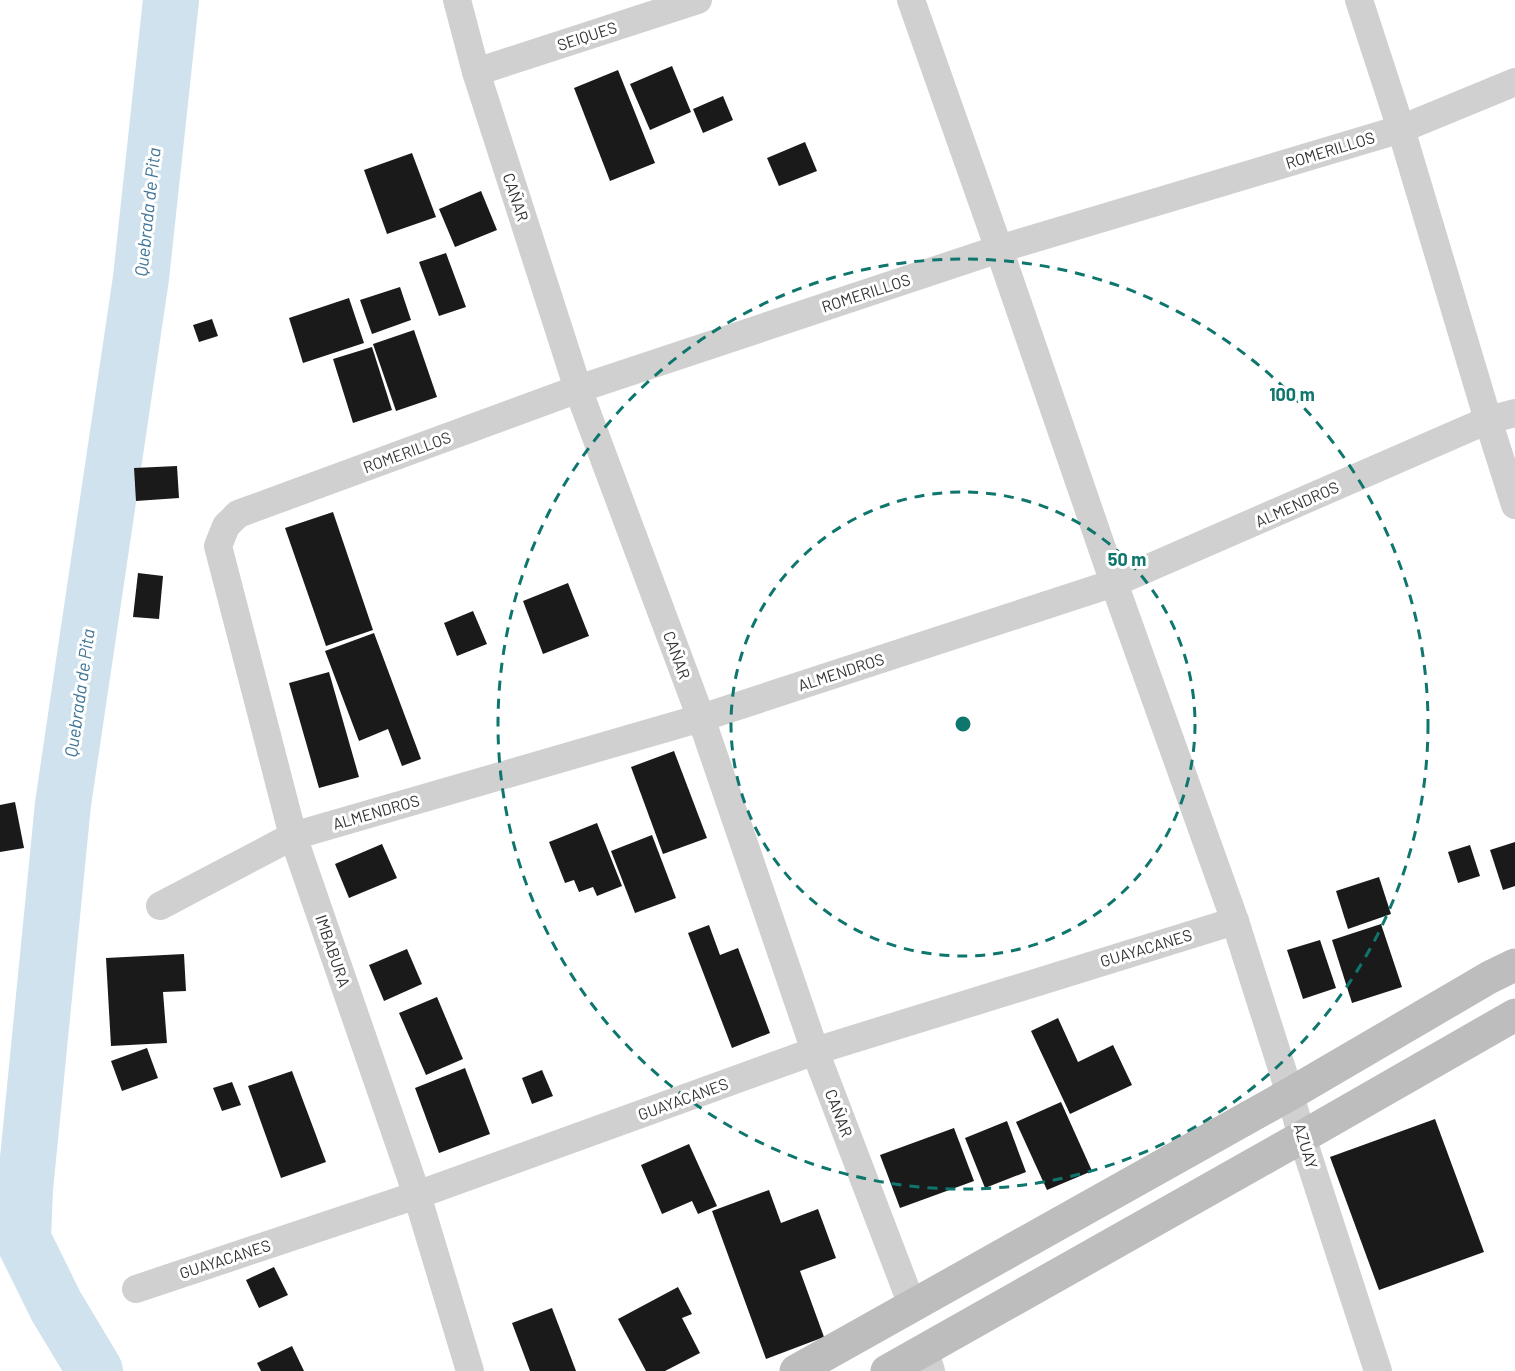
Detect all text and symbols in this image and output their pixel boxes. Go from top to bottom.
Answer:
street label: SEIQUES [555,17,619,54]
street label: ROMERILLOS [1283,127,1377,172]
water label: Quebrada de Pita [129,146,165,277]
street label: CAÑAR [500,170,533,224]
street label: ROMERILLOS [819,269,913,316]
text: 100 m [1269,383,1315,405]
street label: ROMERILLOS [360,427,453,476]
street label: ALMENDROS [1252,477,1342,530]
text: 50 m [1108,548,1146,570]
water label: Quebrada de Pita [59,627,99,758]
street label: CAÑAR [660,628,695,682]
street label: ALMENDROS [795,649,886,694]
centre of rings [953,714,973,734]
street label: ALMENDROS [330,790,421,833]
street label: IMBABURA [312,912,355,990]
street label: GUAYACANES [1098,925,1194,970]
street label: GUAYACANES [635,1073,731,1124]
street label: CAÑAR [822,1086,857,1140]
street label: AZUAY [1291,1121,1322,1171]
street label: GUAYACANES [177,1235,273,1282]

